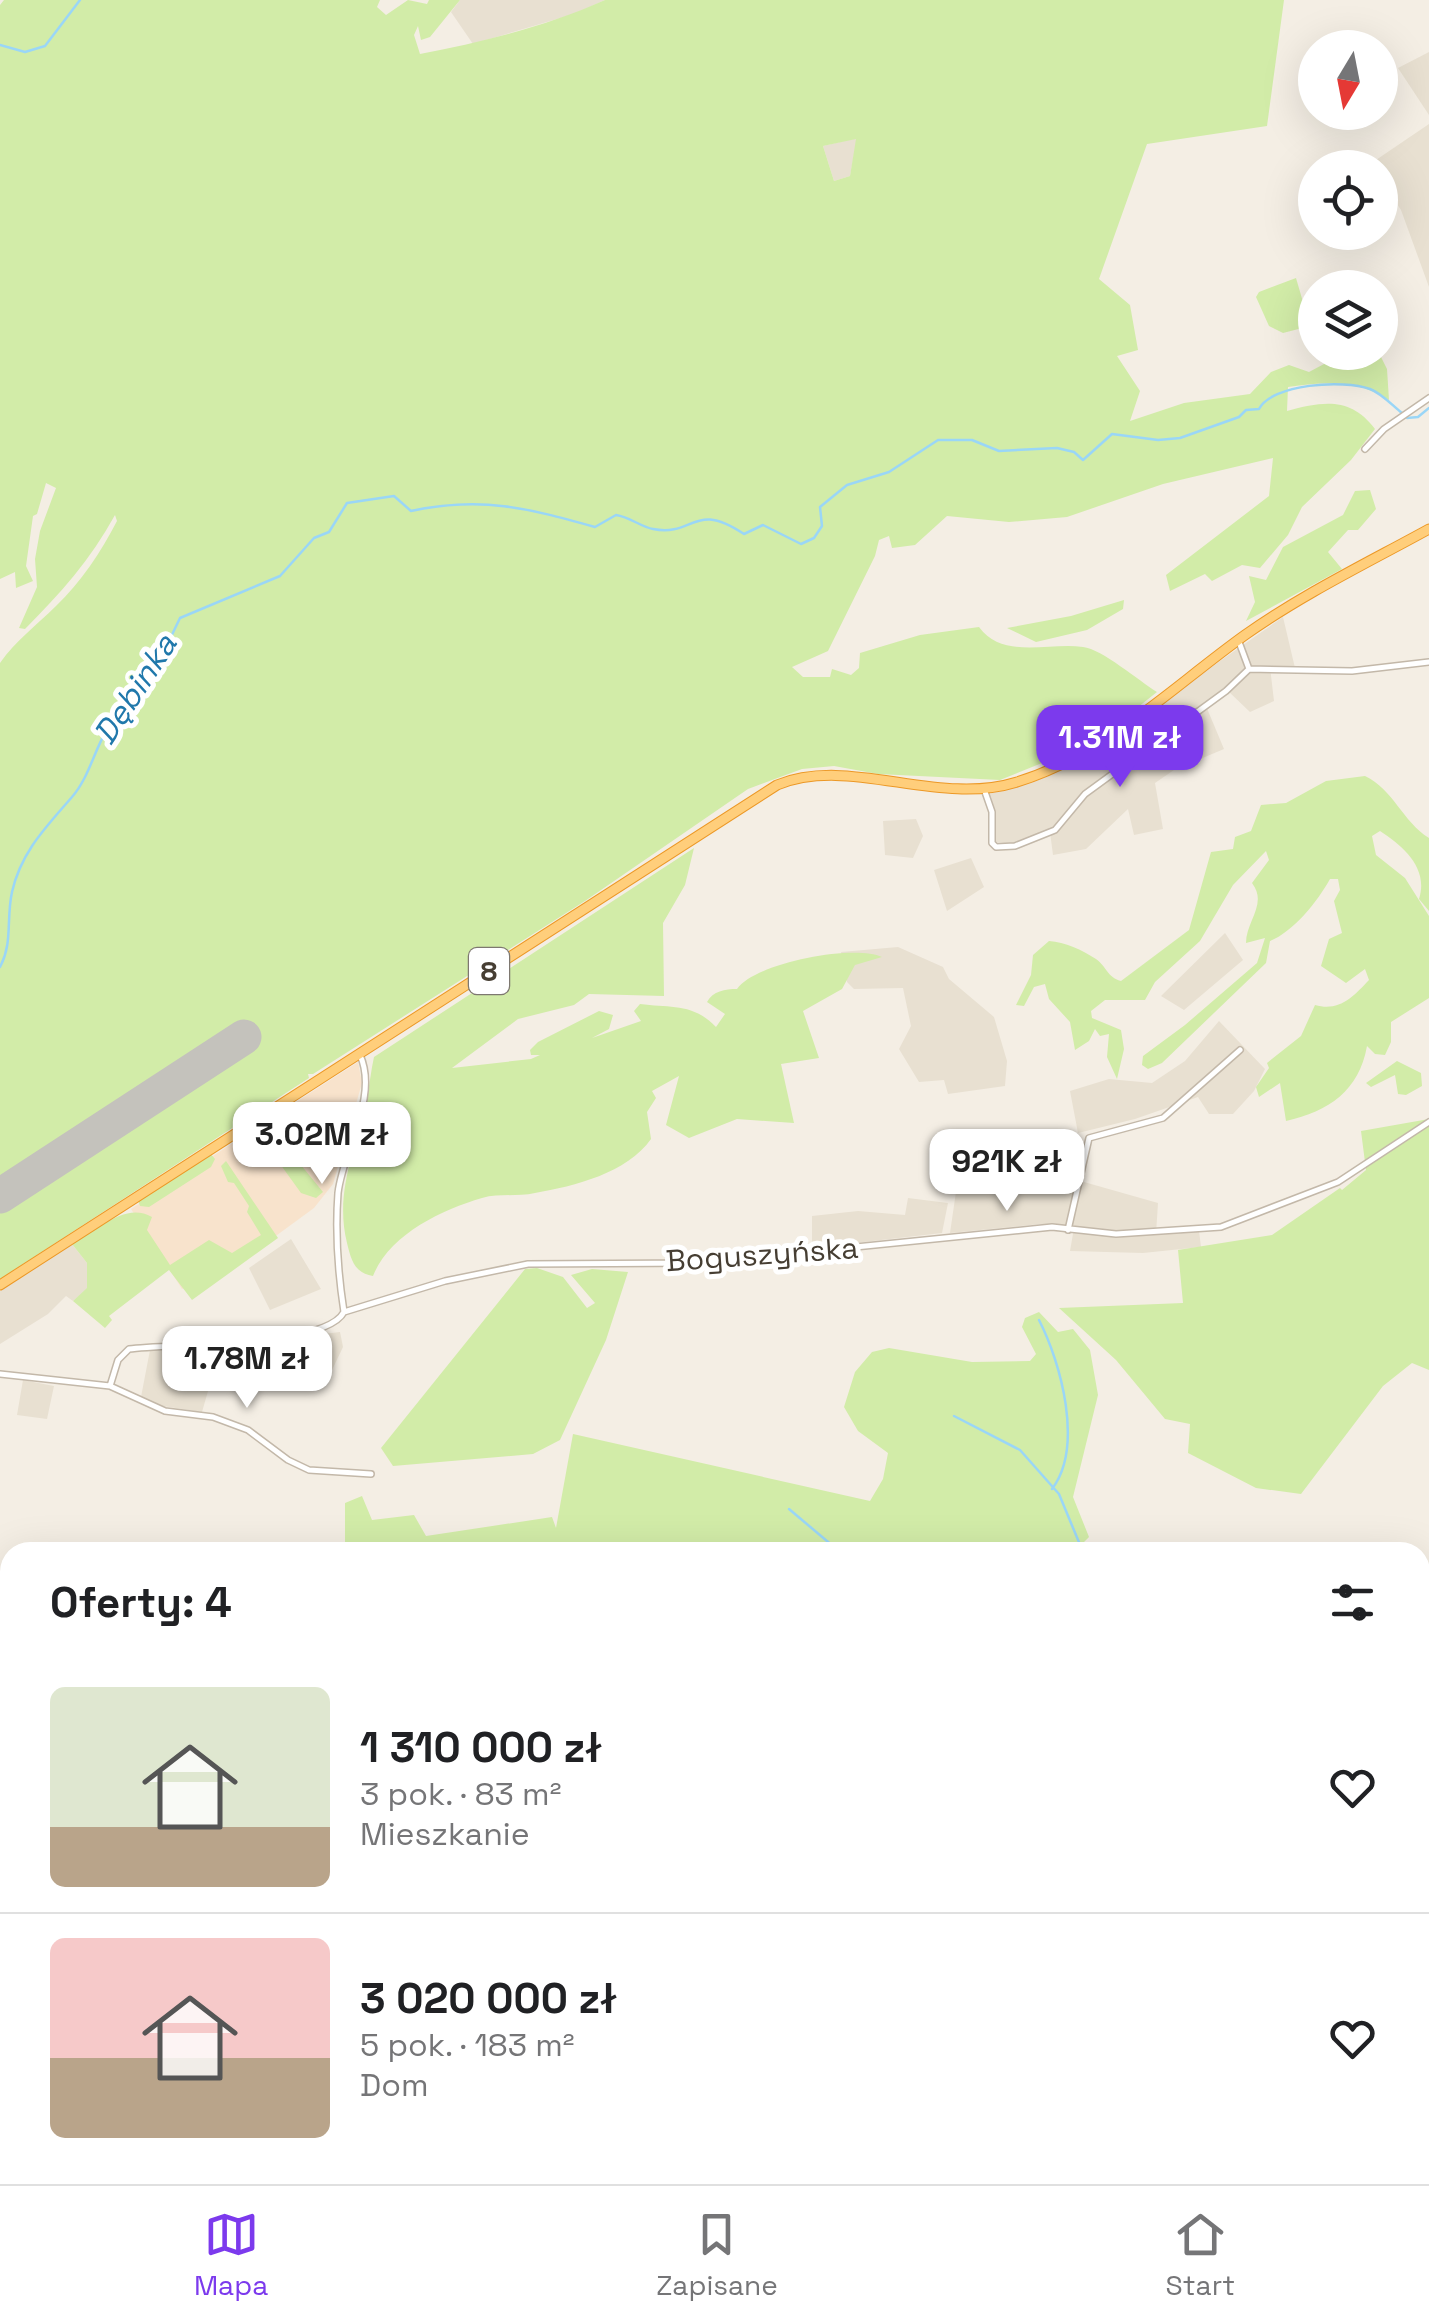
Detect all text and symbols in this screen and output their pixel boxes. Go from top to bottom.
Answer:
north arrow [1298,30,1398,130]
map controls [1298,30,1398,370]
button: locate [1298,150,1398,250]
button: layers [1298,270,1398,370]
water label: Dębinka [85,626,186,752]
pin: 1.31M zł [1017,705,1223,790]
text: 1.31M zł [1058,717,1182,757]
road number: 8 [469,948,509,994]
pin: 3.02M zł [219,1102,425,1187]
text: 3.02M zł [255,1114,389,1154]
pin: 921K zł [915,1129,1099,1214]
text: 921K zł [951,1141,1063,1181]
street label: Boguszyńska [664,1228,860,1280]
pin: 1.78M zł [144,1326,350,1411]
text: 1.78M zł [184,1338,310,1378]
icon: filters [1325,1575,1380,1630]
text: Oferty: 4 [50,1576,232,1629]
text: 1 310 000 zł [360,1721,603,1774]
icon: home [130,1727,250,1847]
icon: heart [1325,1760,1380,1815]
text: 3 pok. · 83 m² [360,1774,561,1814]
text: Mieszkanie [360,1814,530,1854]
text: 3 020 000 zł [360,1972,617,2025]
icon: home [130,1978,250,2098]
icon: heart [1325,2011,1380,2066]
text: 5 pok. · 183 m² [360,2025,575,2065]
text: Dom [360,2065,429,2105]
tab: Mapa [194,2207,268,2303]
tab: Zapisane [656,2207,778,2303]
tab: Start [1166,2207,1235,2303]

